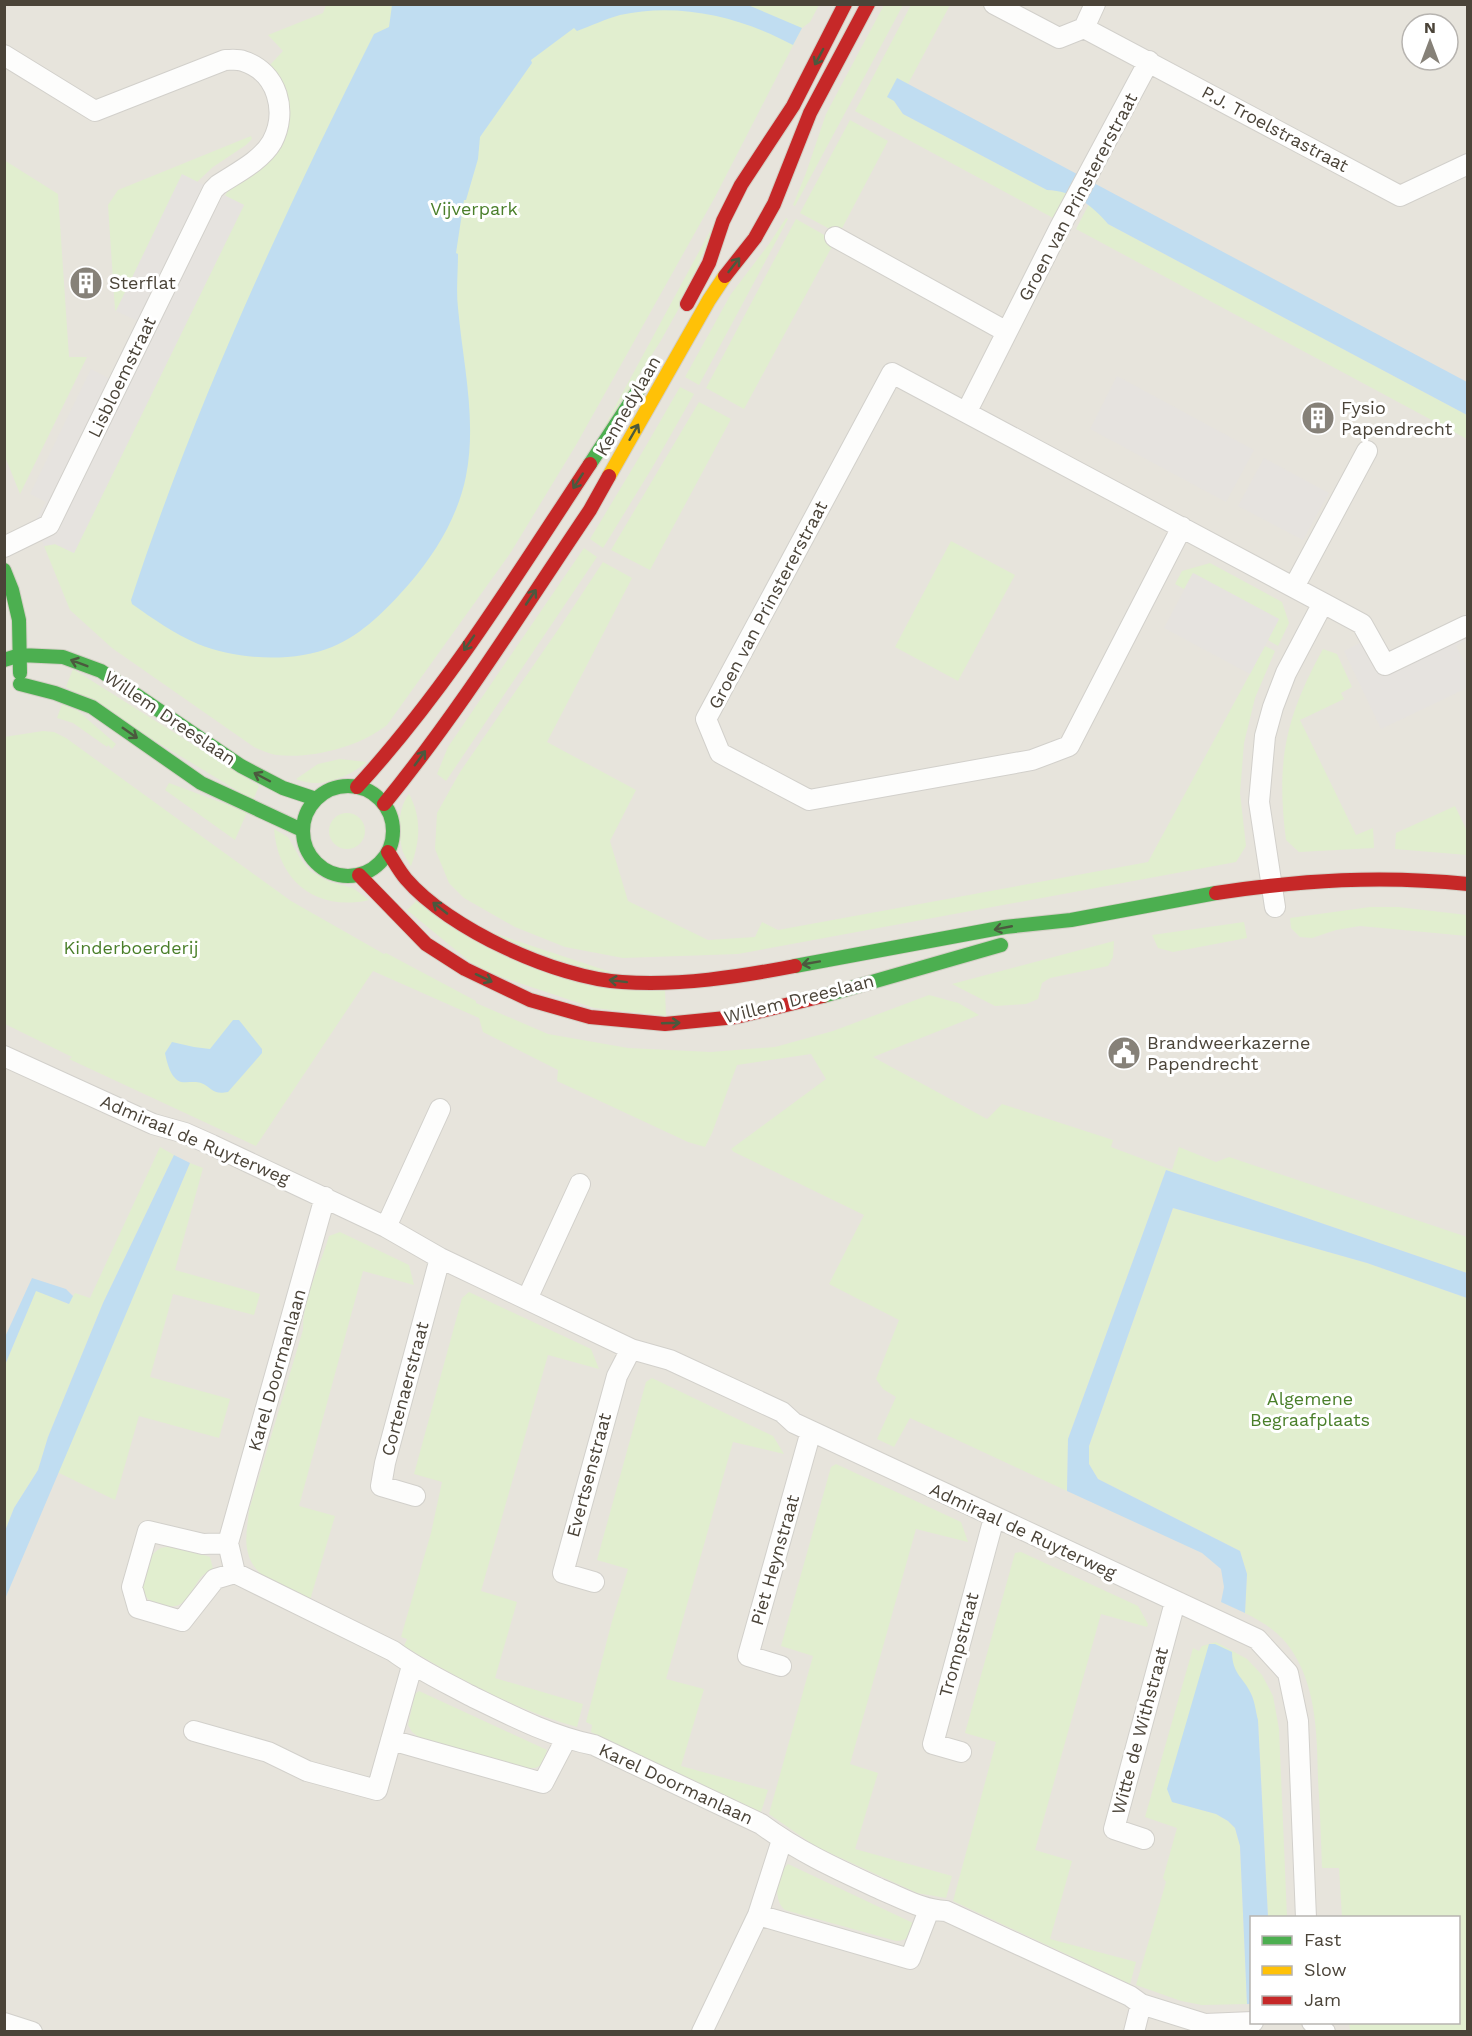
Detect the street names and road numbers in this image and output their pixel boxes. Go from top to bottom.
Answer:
street label: P.J. Troelstrastraat [1198,81,1353,176]
street label: Groen van Prinstererstraat [1014,89,1142,304]
street label: Lisbloemstraat [83,313,160,441]
street label: Kennedylaan [591,352,665,459]
street label: Groen van Prinstererstraat [704,497,832,712]
street label: Willem Dreeslaan [101,666,240,769]
street label: Willem Dreeslaan [722,970,876,1027]
street label: Admiraal de Ruyterweg [97,1090,293,1189]
street label: Karel Doormanlaan [243,1286,310,1453]
street label: Cortenaerstraat [376,1319,433,1458]
street label: Evertsenstraat [562,1410,615,1539]
street label: Admiraal de Ruyterweg [927,1478,1120,1583]
street label: Piet Heynstraat [746,1492,803,1627]
street label: Trompstraat [934,1590,983,1700]
street label: Witte de Withstraat [1107,1644,1172,1817]
street label: Karel Doormanlaan [596,1739,757,1828]

